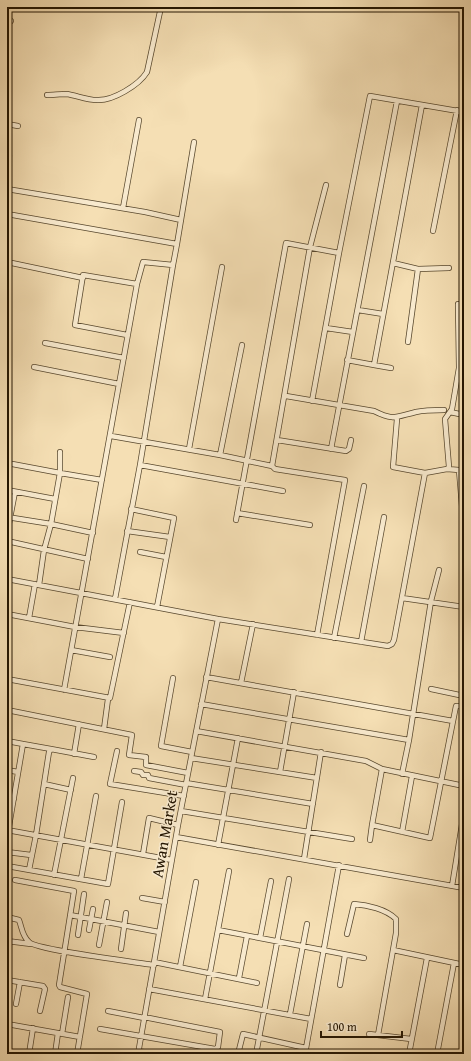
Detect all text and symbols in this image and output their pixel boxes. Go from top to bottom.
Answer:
street label: Awan Market [144,788,184,880]
scale bar [321,1013,402,1039]
text: 100 m [327,1018,357,1035]

